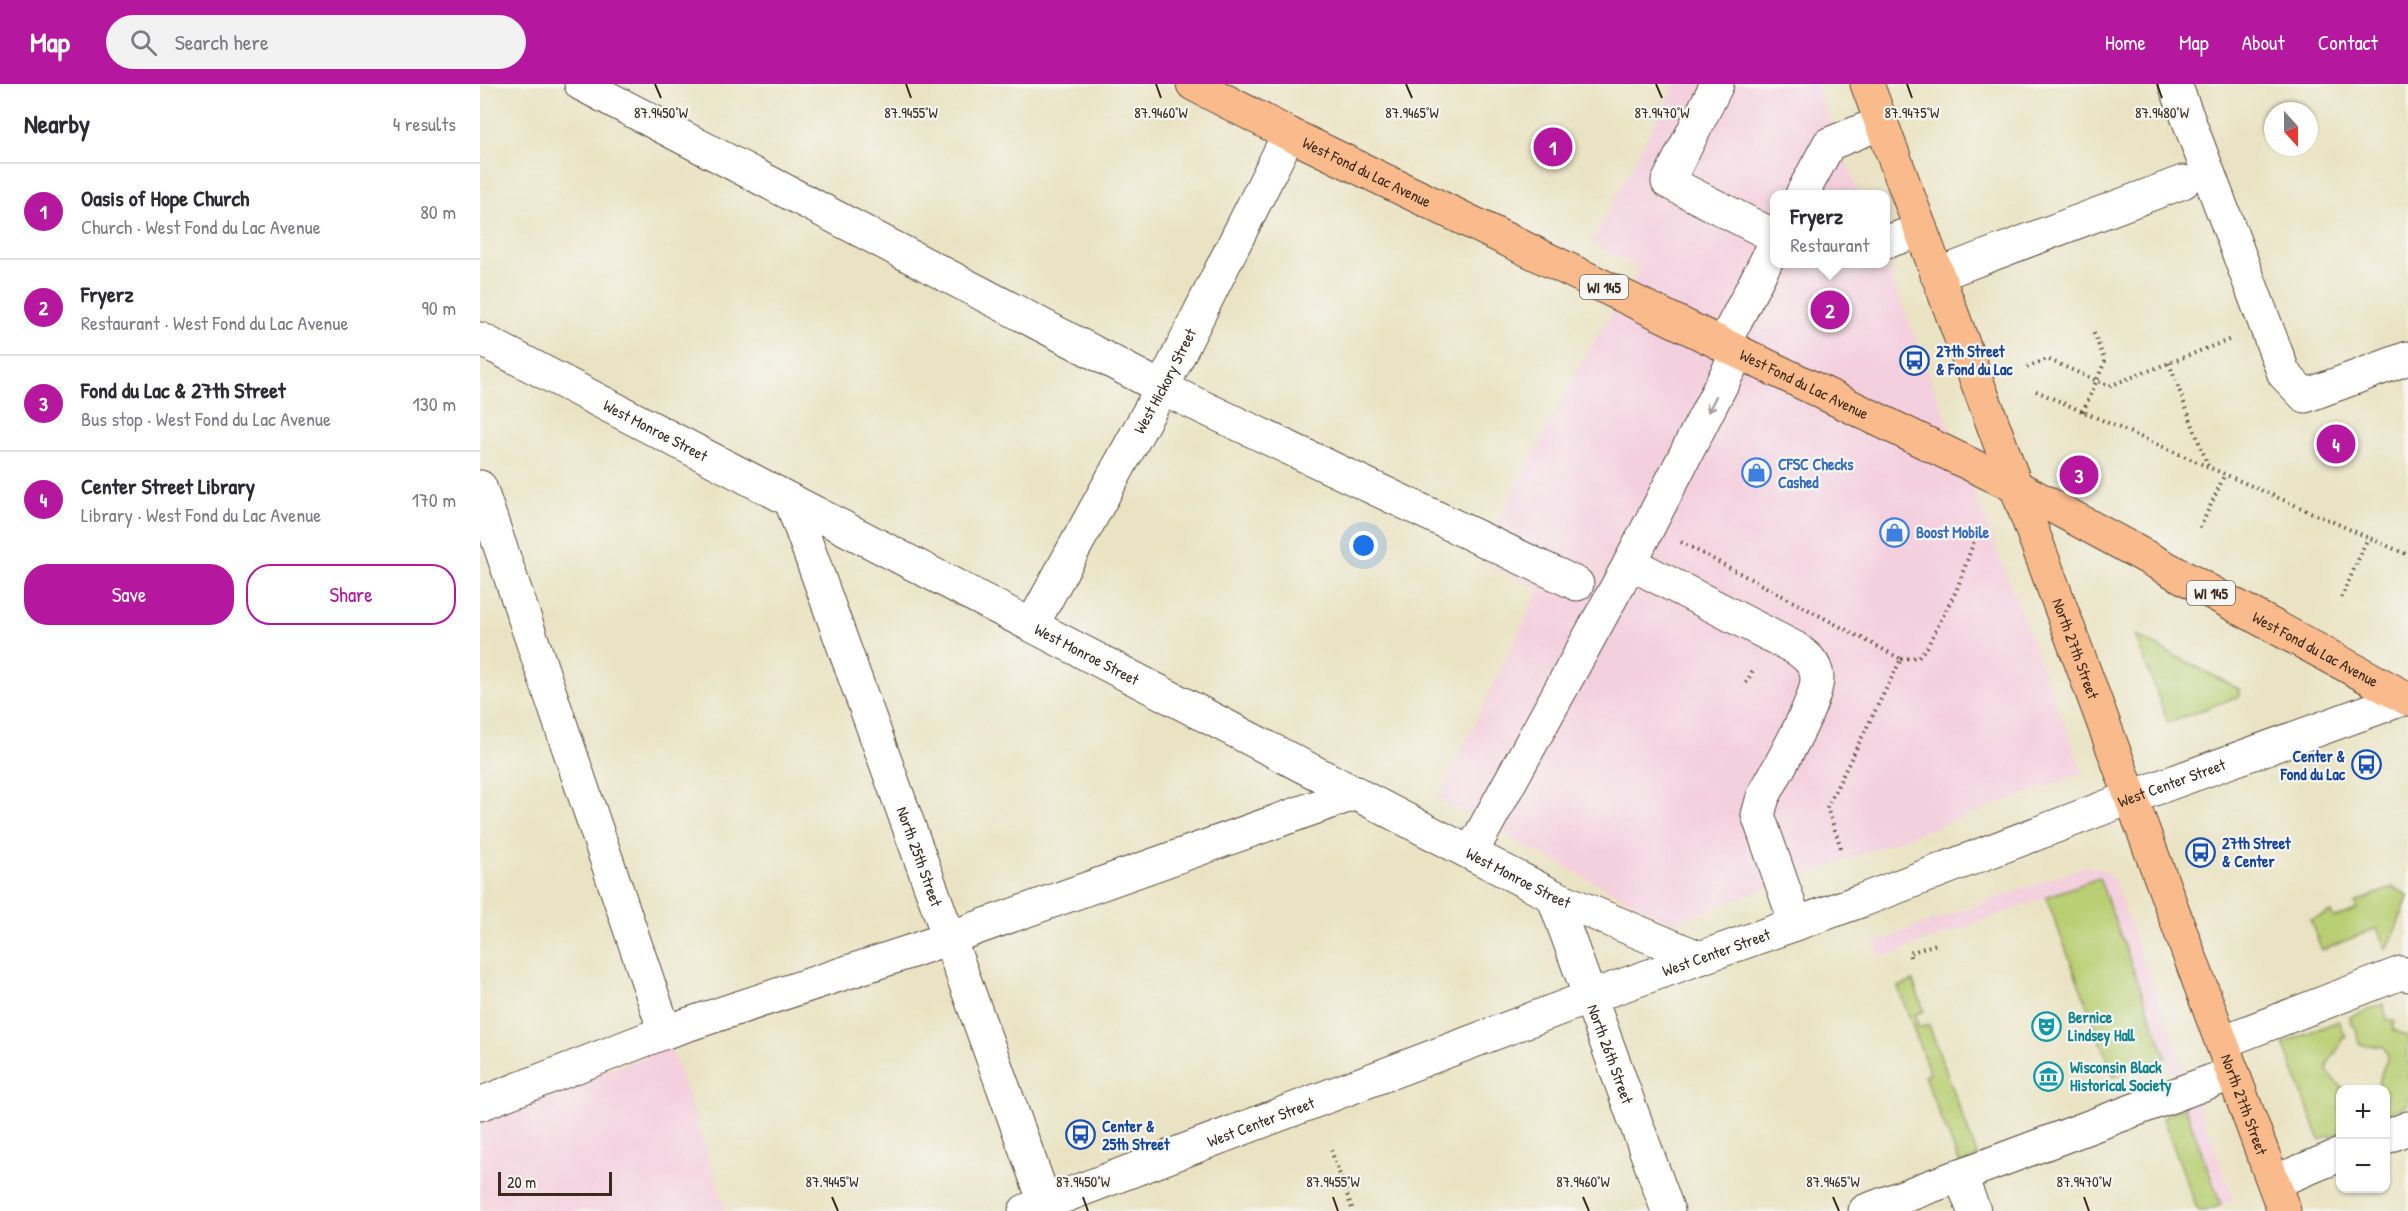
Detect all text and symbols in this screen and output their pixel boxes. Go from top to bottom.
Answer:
search box [106,15,526,69]
text: Map [30,23,70,61]
icon: search [127,26,160,59]
text: Search here [175,27,269,57]
text: Home [2105,28,2146,57]
text: Map [2179,28,2209,57]
text: About [2242,28,2285,57]
text: Contact [2318,28,2378,57]
text: 87.9450°W [634,102,689,123]
text: 87.9455°W [884,102,939,123]
text: 87.9460°W [1134,102,1189,123]
text: 87.9465°W [1385,102,1439,123]
text: 87.9470°W [1634,102,1690,123]
text: 87.9475°W [1885,102,1940,123]
text: 87.9480°W [2135,102,2190,123]
north arrow [2264,102,2318,156]
text: Nearby [24,106,90,141]
text: 4 results [393,110,456,137]
pin: 1 [1534,124,1572,170]
street label: West Fond du Lac Avenue [1299,131,1436,213]
text: Oasis of Hope Church [81,183,249,213]
popup [1770,190,1890,268]
text: 1 [40,198,47,225]
text: 80 m [420,198,456,225]
text: Fryerz [1791,201,1843,231]
text: Church · West Fond du Lac Avenue [81,213,321,240]
text: Restaurant [1791,231,1869,258]
road number: WI 145 [1580,275,1628,299]
text: Fryerz [81,279,134,309]
pin: 2 [1810,288,1850,332]
text: 2 [39,294,48,321]
text: 90 m [422,294,456,321]
text: Restaurant · West Fond du Lac Avenue [81,309,348,336]
street label: West Hickory Street [1128,324,1201,437]
place label: 27th Street & Fond du Lac [1936,340,2013,380]
street label: West Fond du Lac Avenue [1736,343,1873,425]
bus stop icon: 27th Street & Fond du Lac [1899,344,1931,376]
text: Fond du Lac & 27th Street [81,375,286,405]
text: 3 [39,390,48,417]
text: 130 m [413,390,456,417]
street label: West Monroe Street [600,394,712,467]
one-way arrow [1706,395,1717,413]
text: Bus stop · West Fond du Lac Avenue [81,405,331,432]
pin: 4 [2316,422,2356,466]
pin: 3 [2060,452,2098,498]
place label: CFSC Checks Cashed [1778,453,1854,493]
shop icon: CFSC Checks Cashed [1741,457,1773,489]
text: Center Street Library [81,471,255,501]
text: 4 [40,486,47,513]
text: 170 m [412,486,456,513]
text: Library · West Fond du Lac Avenue [81,501,321,528]
shop icon: Boost Mobile [1879,516,1911,548]
place label: Boost Mobile [1916,521,1990,543]
your location [1349,531,1378,560]
button: Save [24,564,234,625]
button: Share [246,564,456,625]
road number: WI 145 [2187,581,2235,605]
street label: North 27th Street [2047,595,2105,702]
street label: West Fond du Lac Avenue [2249,606,2383,692]
street label: West Monroe Street [1031,618,1144,691]
place label: Center & Fond du Lac [2280,745,2346,785]
bus stop icon: Center & Fond du Lac [2350,749,2382,781]
street label: West Center Street [2115,753,2229,812]
street label: North 25th Street [892,804,948,910]
place label: 27th Street & Center [2222,832,2291,872]
bus stop icon: 27th Street & Center [2185,836,2217,868]
street label: West Monroe Street [1462,842,1575,913]
street label: West Center Street [1659,923,1774,981]
street label: North 26th Street [1582,1001,1639,1107]
place label: Bernice Lindsey Hall [2068,1006,2136,1047]
theatre icon: Bernice Lindsey Hall [2031,1010,2063,1042]
street label: North 27th Street [2216,1051,2273,1158]
place label: Wisconsin Black Historical Society [2070,1056,2172,1097]
museum icon: Wisconsin Black Historical Society [2033,1060,2065,1092]
map controls [2336,1085,2390,1193]
button: + [2336,1085,2390,1139]
street label: West Center Street [1204,1091,1318,1152]
place label: Center & 25th Street [1102,1115,1170,1155]
bus stop icon: Center & 25th Street [1065,1119,1097,1151]
button: − [2336,1139,2390,1193]
scale bar [498,1169,612,1196]
text: 20 m [507,1171,536,1193]
text: 87.9445°W [806,1171,859,1192]
text: 87.9450°W [1056,1171,1111,1192]
text: 87.9455°W [1306,1171,1361,1192]
text: 87.9460°W [1556,1171,1611,1192]
text: 87.9465°W [1806,1171,1860,1192]
text: 87.9470°W [2056,1171,2112,1192]

